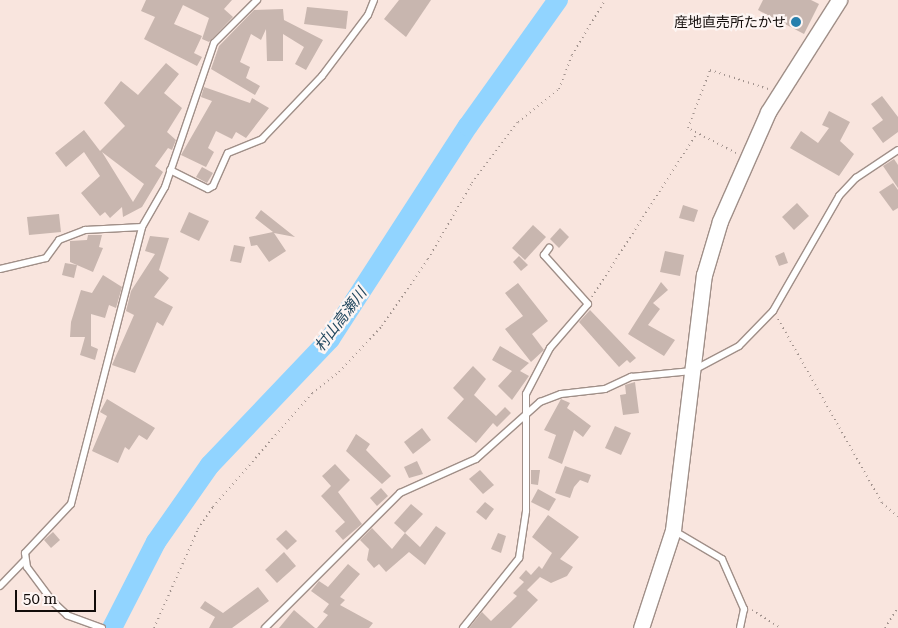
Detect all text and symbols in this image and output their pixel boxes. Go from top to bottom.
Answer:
place label: 産地直売所たかせ [674,14,786,30]
marker: 産地直売所たかせ [790,16,802,28]
water label: 村山高瀬川 [311,285,371,355]
scale bar [18,580,99,612]
text: 50 m [23,590,57,608]

